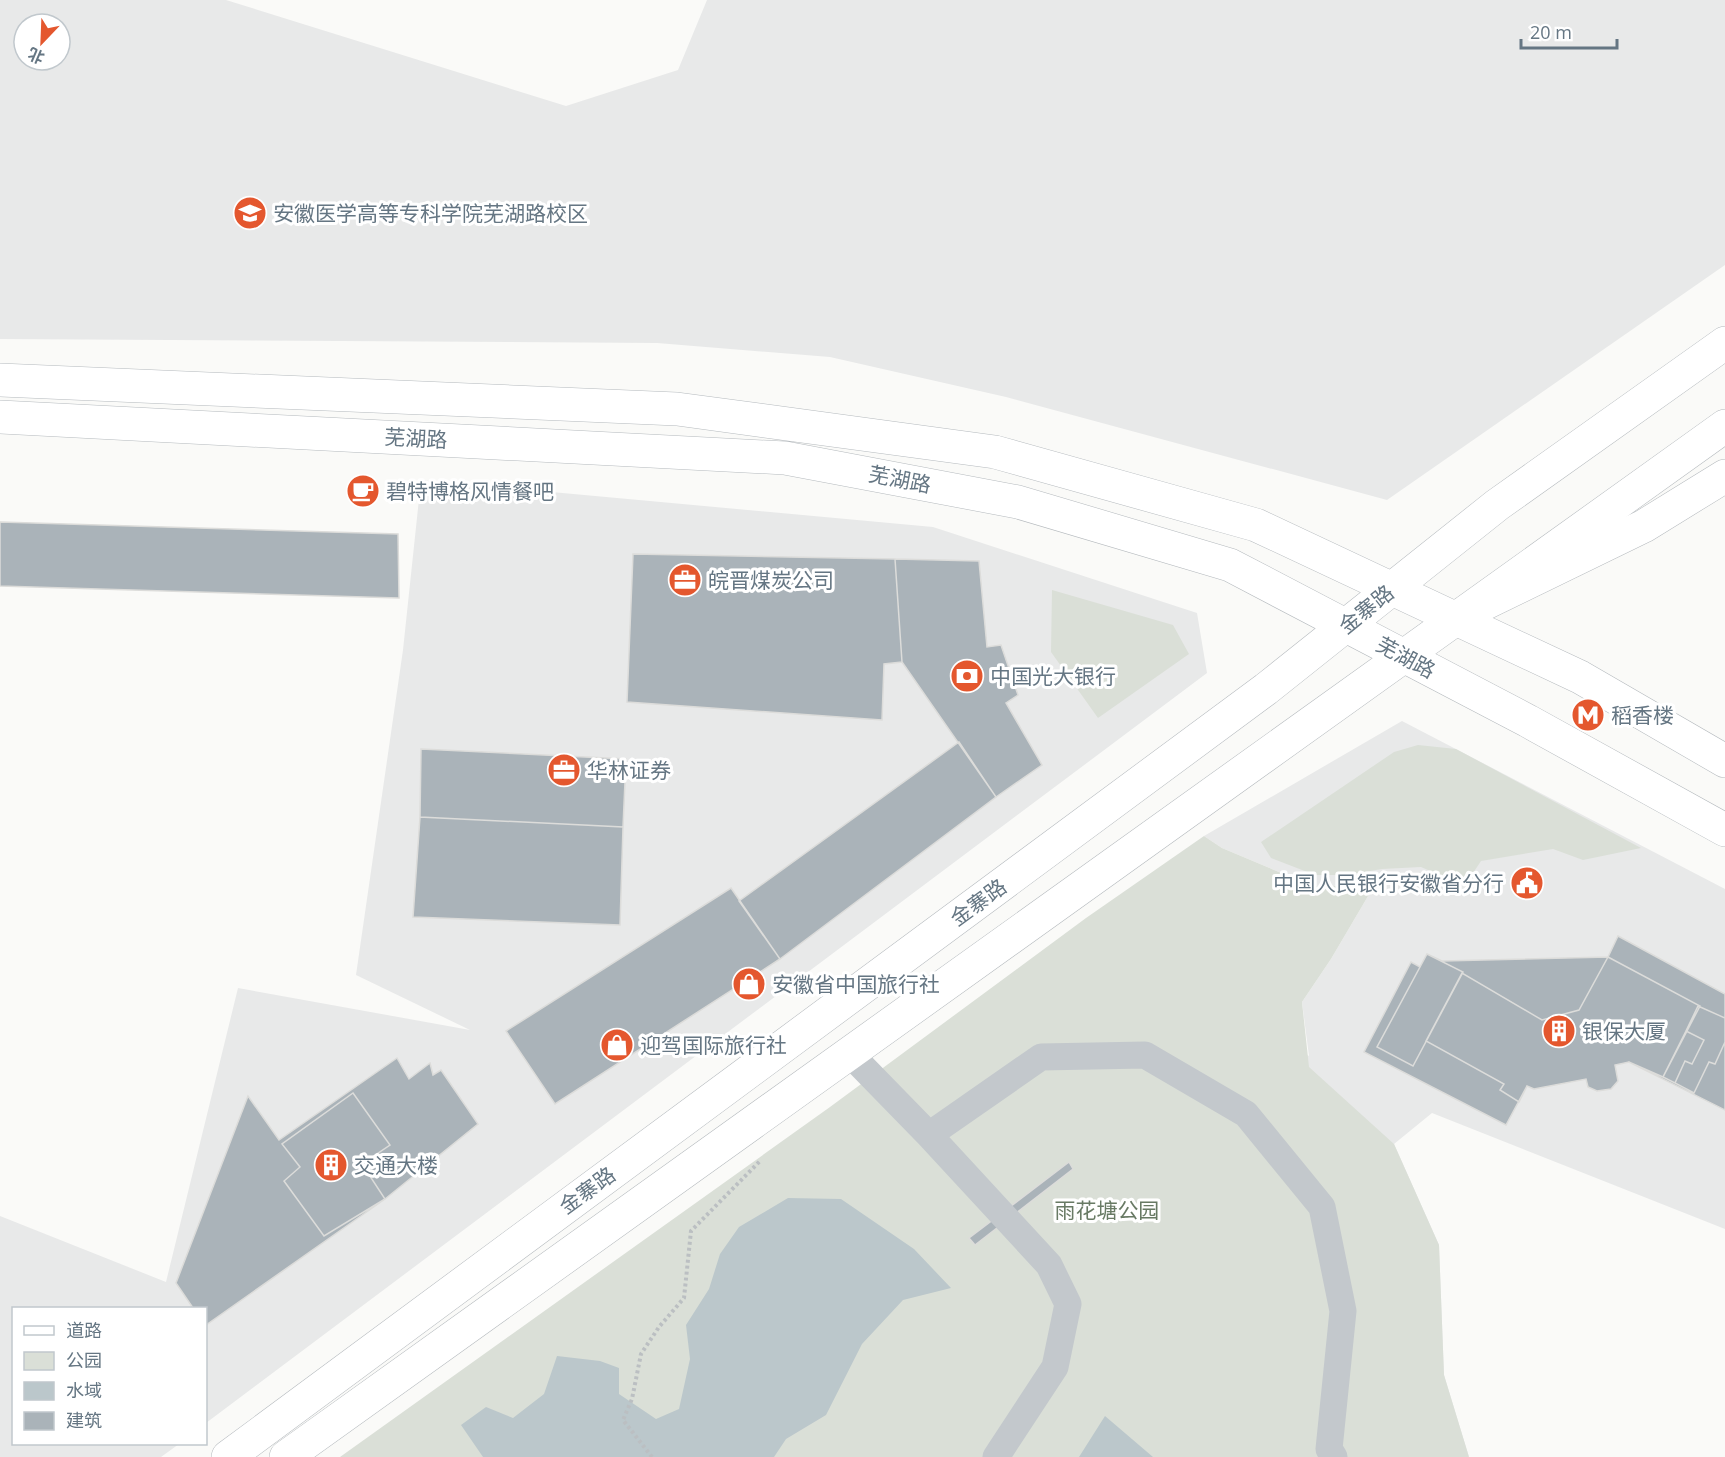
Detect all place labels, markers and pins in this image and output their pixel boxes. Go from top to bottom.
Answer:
school or university icon: 安徽医学高等专科学院芜湖路校区 [232,195,268,231]
place label: 安徽医学高等专科学院芜湖路校区 [273,199,588,227]
cafe icon: 碧特博格风情餐吧 [345,473,381,509]
place label: 碧特博格风情餐吧 [386,477,554,505]
office icon: 皖晋煤炭公司 [667,562,703,598]
place label: 皖晋煤炭公司 [708,566,834,594]
bank icon: 中国光大银行 [949,658,985,694]
place label: 中国光大银行 [990,662,1116,690]
metro station icon: 稻香楼 [1570,697,1606,733]
place label: 稻香楼 [1611,701,1674,729]
office icon: 华林证券 [546,752,582,788]
place label: 华林证券 [587,756,671,784]
public building icon: 中国人民银行安徽省分行 [1509,865,1545,901]
place label: 中国人民银行安徽省分行 [1273,869,1504,897]
shop icon: 安徽省中国旅行社 [731,966,767,1002]
place label: 安徽省中国旅行社 [772,970,940,998]
building icon: 银保大厦 [1541,1013,1577,1049]
place label: 银保大厦 [1582,1017,1666,1045]
shop icon: 迎驾国际旅行社 [599,1027,635,1063]
place label: 迎驾国际旅行社 [640,1031,787,1059]
building icon: 交通大楼 [313,1147,349,1183]
place label: 交通大楼 [354,1151,438,1179]

